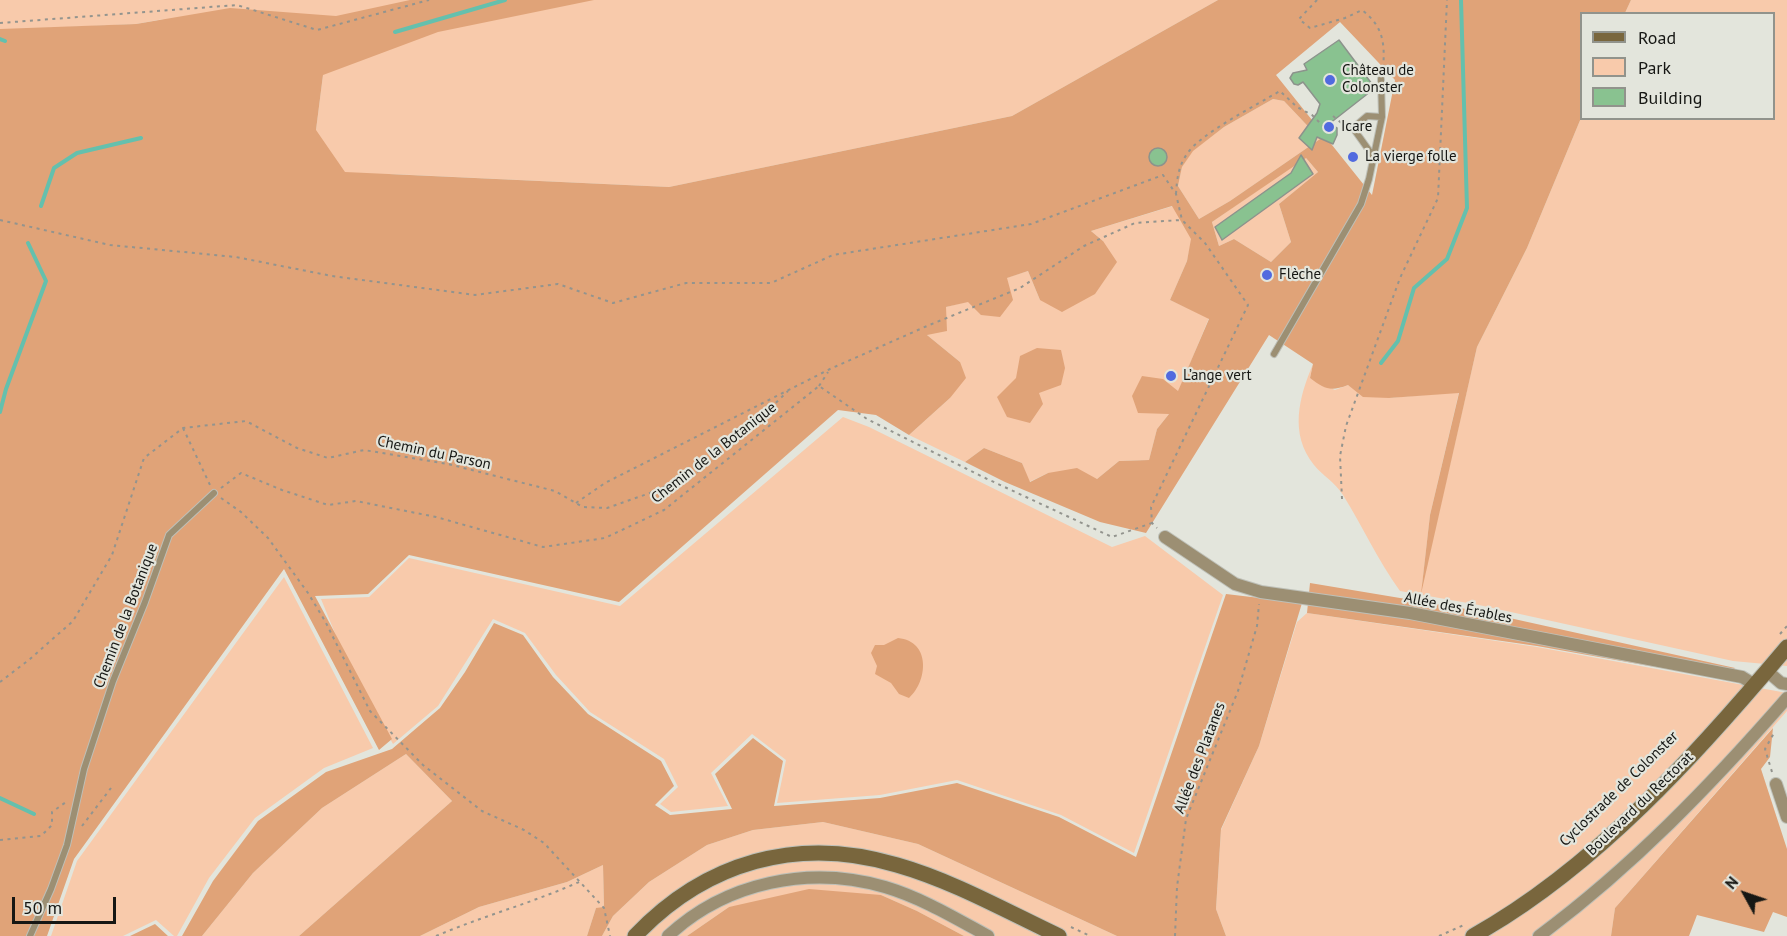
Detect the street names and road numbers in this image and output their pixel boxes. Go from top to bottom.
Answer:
street label: Chemin de la Botanique [648,399,780,507]
street label: Chemin du Parson [375,432,493,474]
street label: Chemin de la Botanique [90,541,162,691]
street label: Allée des Érables [1402,589,1514,627]
street label: Allée des Platanes [1171,700,1229,816]
street label: Cyclostrade de Colonster [1556,728,1682,850]
street label: Boulevard du Rectorat [1583,748,1697,860]

